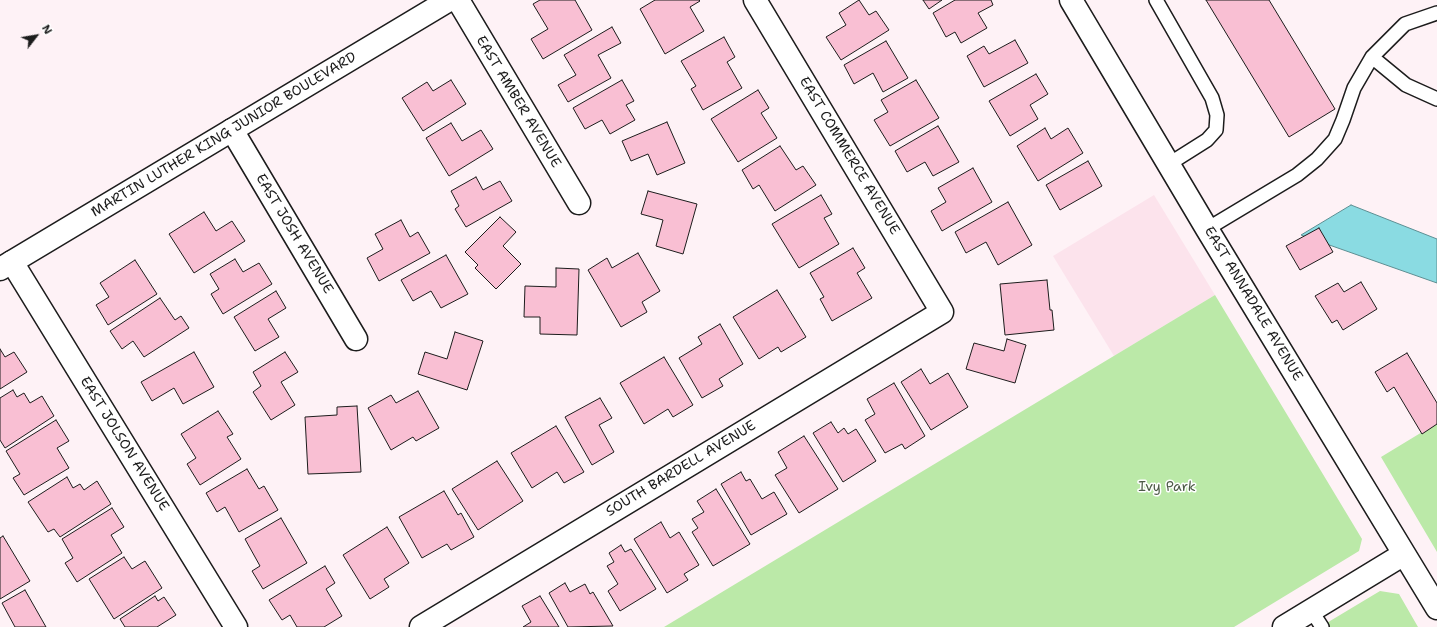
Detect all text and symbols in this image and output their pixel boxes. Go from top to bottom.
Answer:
north arrow [16,16,56,56]
text: N [38,22,55,37]
street label: EAST AMBER AVENUE [472,33,564,171]
street label: MARTIN LUTHER KING JUNIOR BOULEVARD [88,49,360,221]
street label: EAST COMMERCE AVENUE [795,74,903,238]
street label: EAST JOSH AVENUE [252,171,336,297]
street label: EAST ANNADALE AVENUE [1200,224,1306,384]
street label: EAST JOLSON AVENUE [76,374,172,514]
street label: SOUTH BARDELL AVENUE [603,417,759,521]
park label: Ivy Park [1138,479,1196,495]

